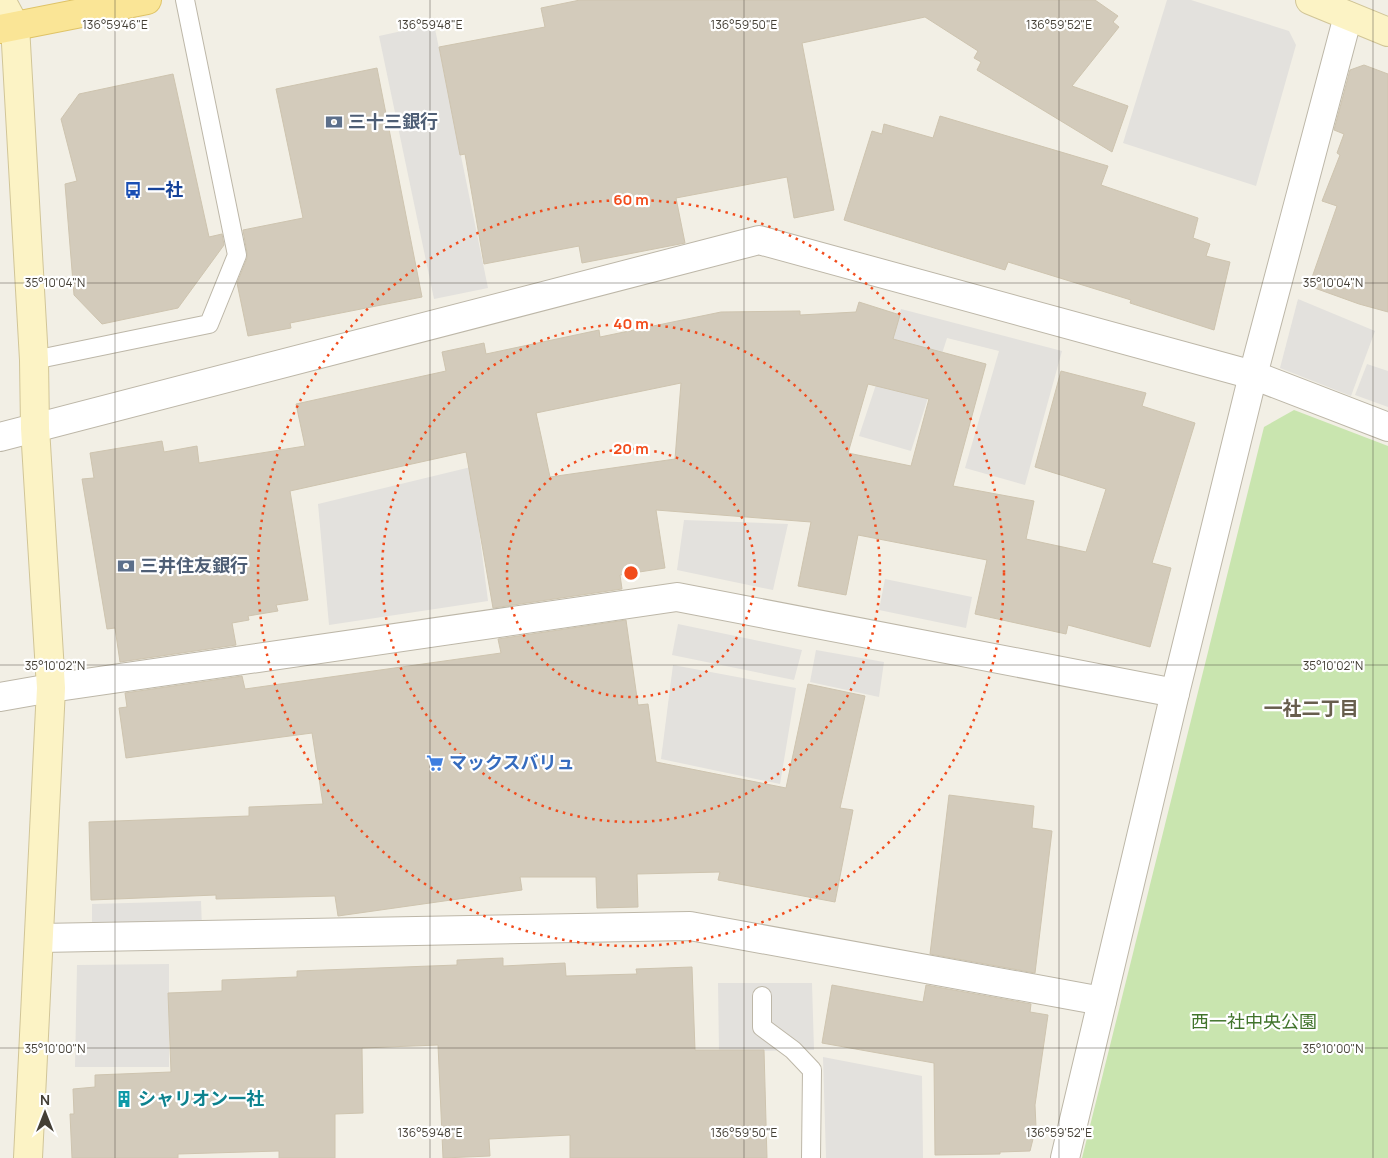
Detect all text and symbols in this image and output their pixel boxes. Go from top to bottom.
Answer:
text: 136°59'46"E [82,16,148,33]
text: 136°59'48"E [397,16,463,33]
text: 136°59'50"E [711,16,778,33]
text: 136°59'52"E [1026,16,1092,33]
place label: 三十三銀行 [348,109,438,133]
bank icon: 三十三銀行 [324,112,344,132]
place label: 一社 [147,177,183,201]
bus stop icon: 一社 [123,180,143,200]
text: 60 m [613,189,649,210]
text: 35°10'04"N [25,274,85,291]
text: 35°10'04"N [1303,274,1363,291]
text: 40 m [613,313,649,334]
text: 20 m [613,438,649,459]
place label: 三井住友銀行 [140,553,248,577]
bank icon: 三井住友銀行 [116,556,136,576]
centre of rings [622,564,640,582]
text: 35°10'02"N [25,657,85,674]
text: 35°10'02"N [1303,657,1363,674]
district label: 一社二丁目 [1263,695,1359,721]
place label: マックスバリュ [449,750,574,774]
supermarket icon: マックスバリュ [425,753,445,773]
park label: 西一社中央公園 [1191,1009,1317,1033]
text: 35°10'00"N [24,1040,86,1057]
text: 35°10'00"N [1302,1040,1364,1057]
place label: シャリオン一社 [138,1086,264,1110]
north arrow [20,1088,70,1138]
building icon: シャリオン一社 [114,1089,134,1109]
text: N [40,1090,50,1109]
text: 136°59'48"E [397,1124,463,1141]
text: 136°59'50"E [711,1124,778,1141]
text: 136°59'52"E [1026,1124,1092,1141]

